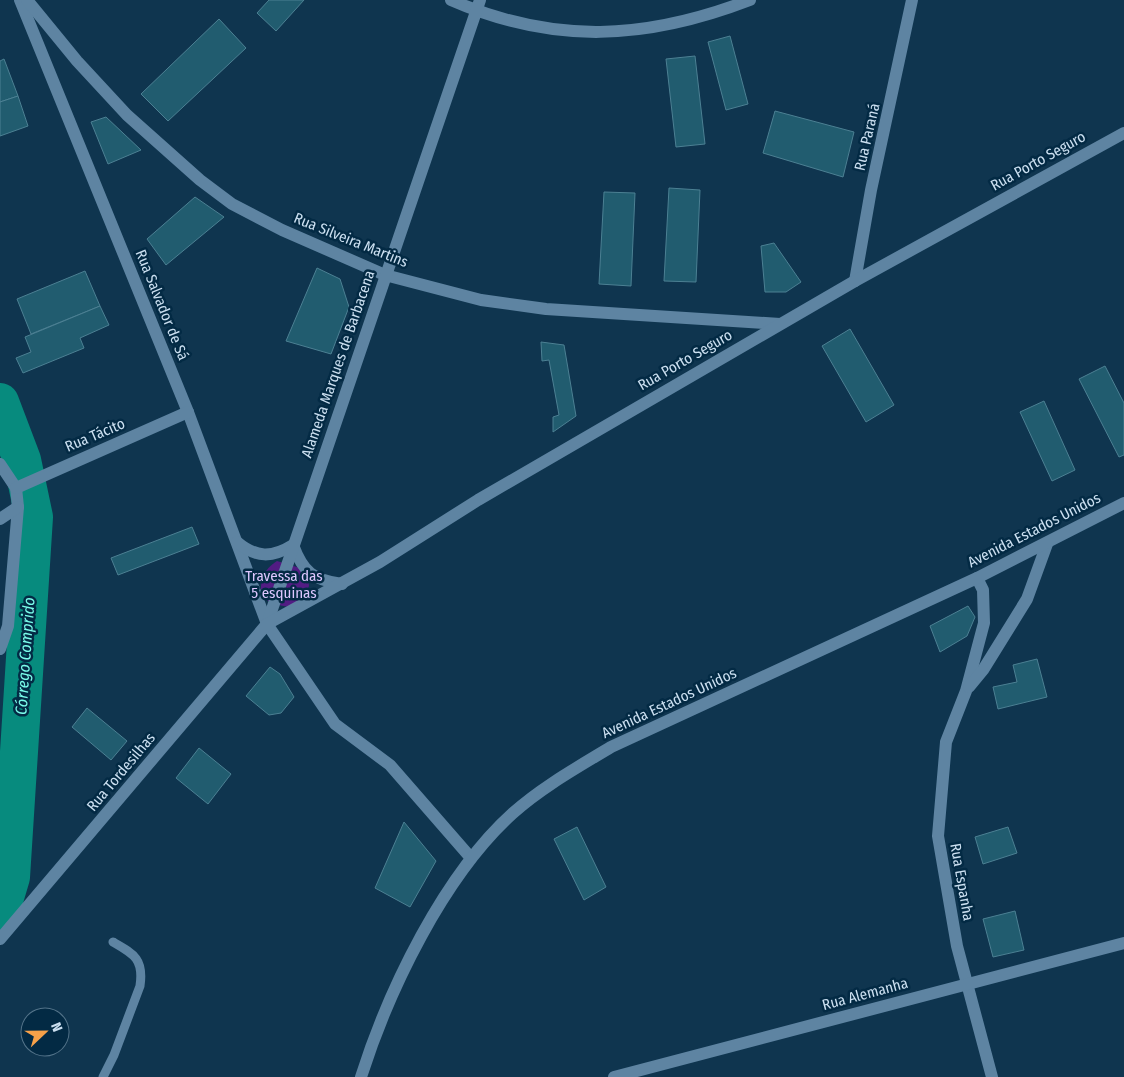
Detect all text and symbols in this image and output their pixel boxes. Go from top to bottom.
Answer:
street label: Rua Paraná [851,102,883,172]
street label: Rua Porto Seguro [987,127,1089,195]
street label: Rua Silveira Martins [291,209,411,271]
street label: Rua Salvador de Sá [132,247,192,363]
street label: Alameda Marques de Barbacena [297,268,379,460]
street label: Rua Porto Seguro [635,326,735,394]
street label: Rua Tácito [62,414,128,456]
street label: Avenida Estados Unidos [965,489,1103,571]
park label: Travessa das 5 esquinas [245,567,323,602]
water label: Córrego Comprido [11,596,39,716]
street label: Avenida Estados Unidos [599,664,739,742]
street label: Rua Tordesilhas [83,729,159,815]
street label: Rua Espanha [946,842,978,922]
street label: Rua Alemanha [820,974,910,1014]
north arrow [20,1007,70,1057]
text: N [47,1020,66,1034]

